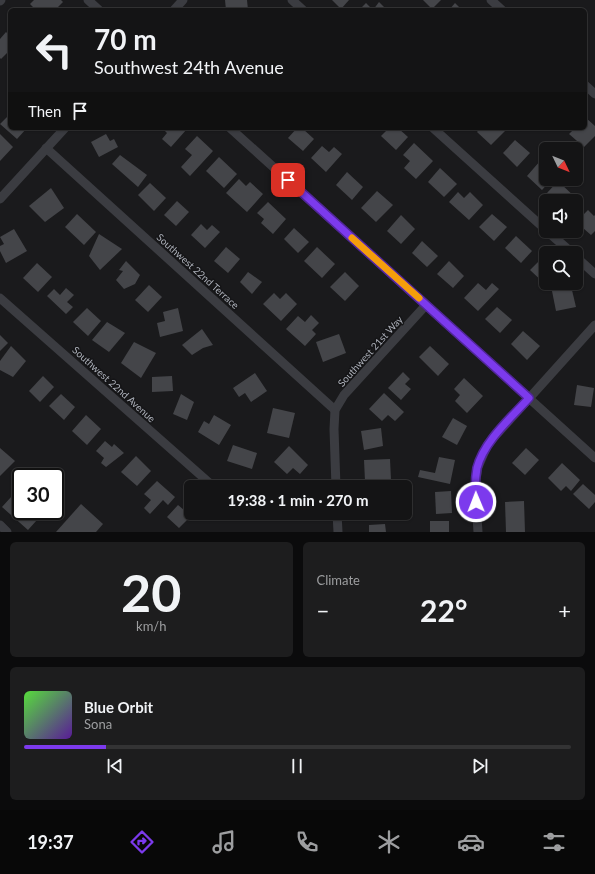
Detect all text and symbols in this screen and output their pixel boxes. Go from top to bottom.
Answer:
text: 70 m [94,22,157,56]
icon: left [28,24,80,76]
text: Southwest 24th Avenue [94,56,284,78]
icon: arrive [69,100,91,122]
text: Then [28,102,61,120]
north arrow [539,142,583,186]
map controls [539,142,583,290]
pin [271,163,305,197]
icon: arrive [277,169,299,191]
button: sound [539,194,583,238]
street label: Southwest 22nd Terrace [154,231,242,311]
button: search [539,246,583,290]
street label: Southwest 21st Way [335,313,405,389]
street label: Southwest 22nd Avenue [70,344,158,424]
speed limit sign: 30 [12,468,64,520]
position arrow [455,481,497,523]
text: 19:38 · 1 min · 270 m [228,491,368,509]
text: 20 [121,561,181,623]
text: Climate [317,572,360,588]
text: 22° [420,592,467,628]
text: − [317,597,329,624]
text: + [558,597,571,624]
text: km/h [136,618,166,634]
text: Blue Orbit [84,698,153,716]
text: Sona [84,716,112,732]
icon: previous [104,755,126,777]
icon: pause [286,755,308,777]
icon: next [469,755,491,777]
icon: directions [128,828,156,856]
icon: music [210,828,238,856]
icon: phone [293,828,321,856]
icon: climate [375,828,403,856]
icon: car [457,828,485,856]
icon: filters [540,828,568,856]
text: 19:37 [27,831,74,853]

